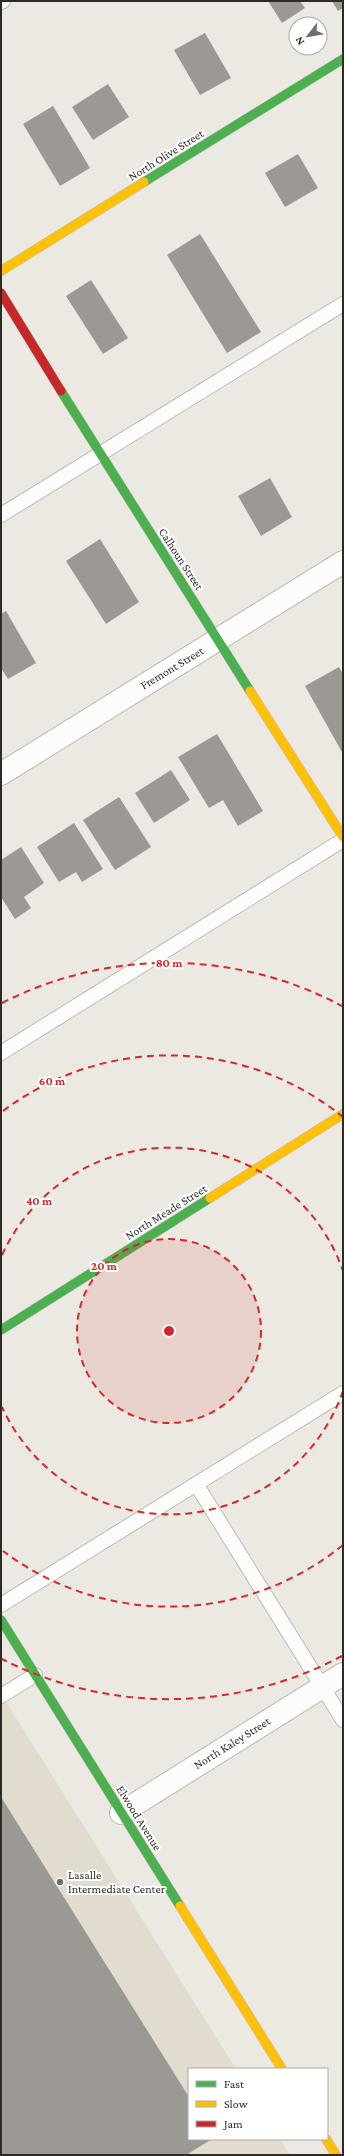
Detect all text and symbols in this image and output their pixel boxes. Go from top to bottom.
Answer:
north arrow [288,16,328,56]
text: N [292,34,307,47]
street label: North Olive Street [126,126,207,184]
street label: Calhoun Street [156,525,207,594]
street label: Fremont Street [138,643,207,692]
text: 80 m [156,956,183,970]
text: 60 m [39,1074,66,1088]
street label: North Meade Street [123,1181,210,1243]
text: 40 m [26,1194,53,1208]
text: 20 m [91,1259,118,1273]
centre of rings [162,1324,176,1338]
street label: North Kaley Street [191,1713,274,1772]
street label: Elwood Avenue [113,1783,165,1853]
place label: Lasalle Intermediate Center [68,1868,166,1896]
marker: Lasalle Intermediate Center [55,1877,65,1887]
legend [188,2068,328,2140]
text: Fast [224,2077,245,2091]
text: Slow [224,2097,248,2111]
text: Jam [223,2117,243,2131]

